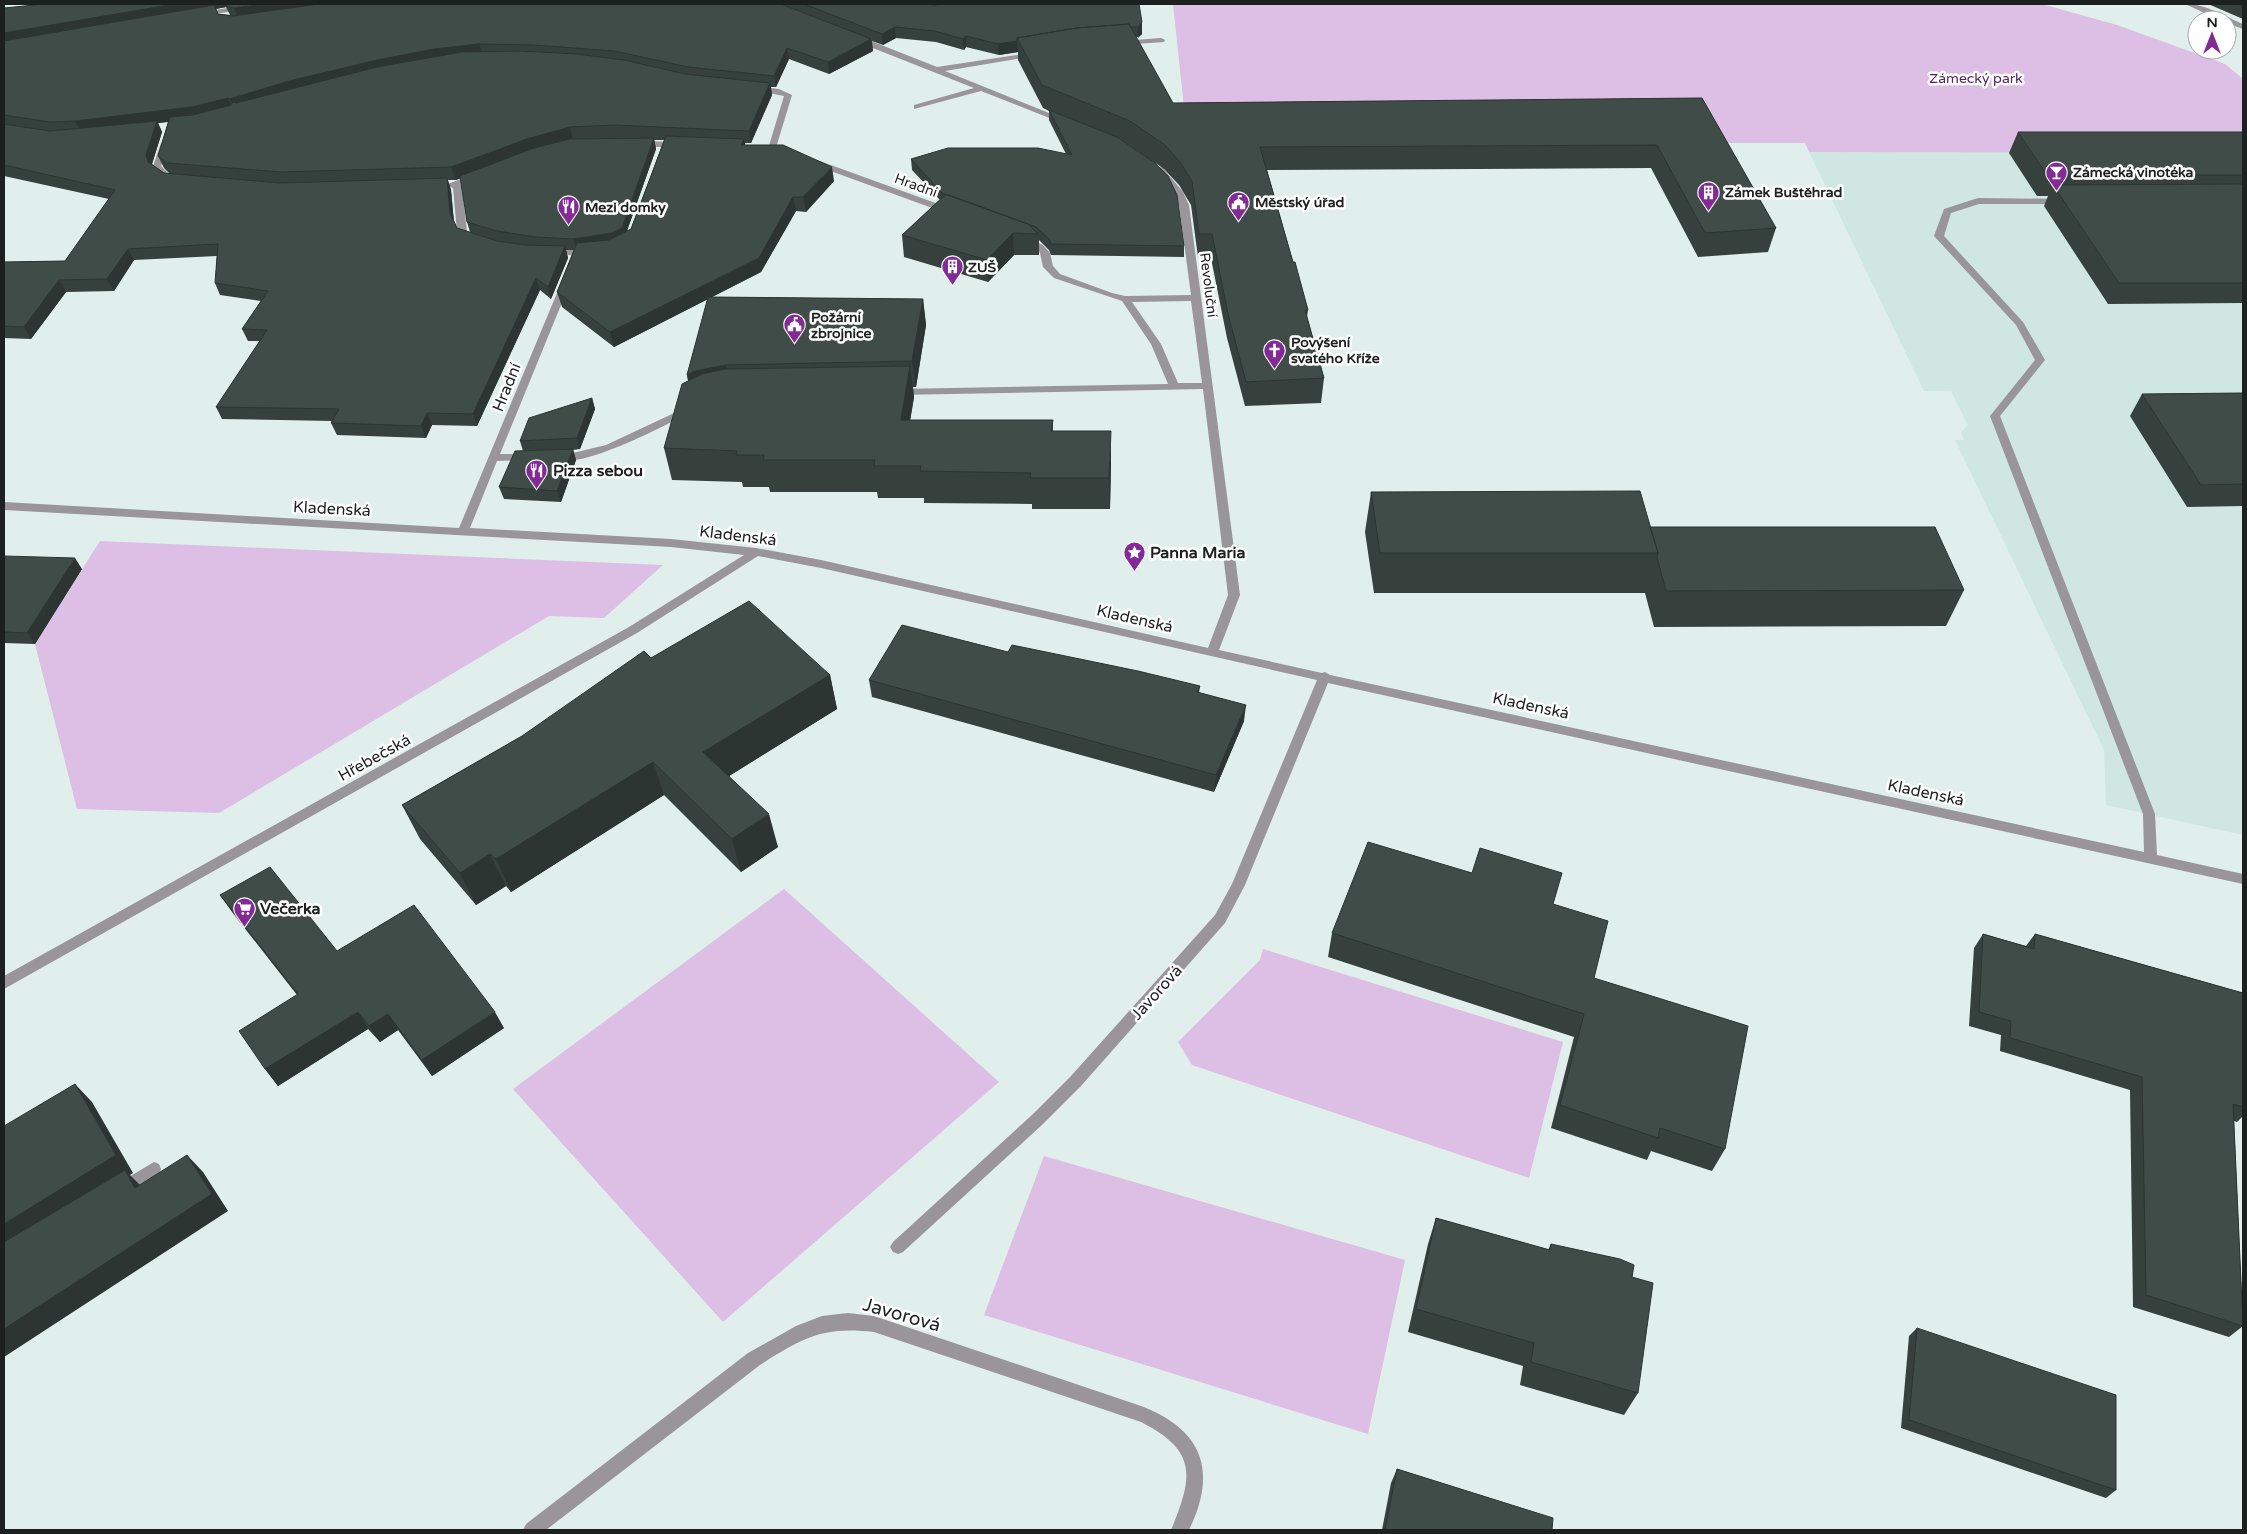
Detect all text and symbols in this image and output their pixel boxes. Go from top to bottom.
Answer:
north arrow [2187,10,2237,60]
text: N [2206,14,2218,31]
park label: Zámecký park [1929,70,2023,87]
bar icon: Zámecká vinotéka [2045,160,2069,191]
place label: Zámecká vinotéka [2073,164,2194,181]
street label: Hradní [892,170,940,201]
building icon: Zámek Buštěhrad [1697,180,1721,211]
place label: Zámek Buštěhrad [1725,184,1843,201]
public building icon: Městský úřad [1227,190,1251,221]
place label: Městský úřad [1255,194,1345,211]
restaurant icon: Mezi domky [557,195,581,226]
place label: Mezi domky [585,199,666,216]
street label: Revoluční [1196,252,1221,319]
building icon: ZUŠ [940,255,964,286]
place label: ZUŠ [968,259,997,276]
place label: Požární zbrojnice [811,309,871,342]
public building icon: Požární zbrojnice [783,313,807,344]
place label: Povýšení svatého Kříže [1291,334,1380,367]
church icon: Povýšení svatého Kříže [1263,338,1287,369]
street label: Hradní [488,360,526,415]
restaurant icon: Pizza sebou [525,458,549,489]
place label: Pizza sebou [553,461,643,481]
street label: Kladenská [293,497,371,521]
street label: Kladenská [698,521,778,551]
place icon: Panna Maria [1122,540,1146,571]
place label: Panna Maria [1150,543,1246,563]
street label: Kladenská [1095,600,1175,637]
street label: Kladenská [1491,688,1571,724]
street label: Hřebečská [335,730,414,786]
street label: Kladenská [1886,775,1966,811]
supermarket icon: Večerka [232,896,256,927]
place label: Večerka [260,899,320,919]
street label: Javorová [1127,961,1187,1024]
street label: Javorová [860,1293,943,1337]

